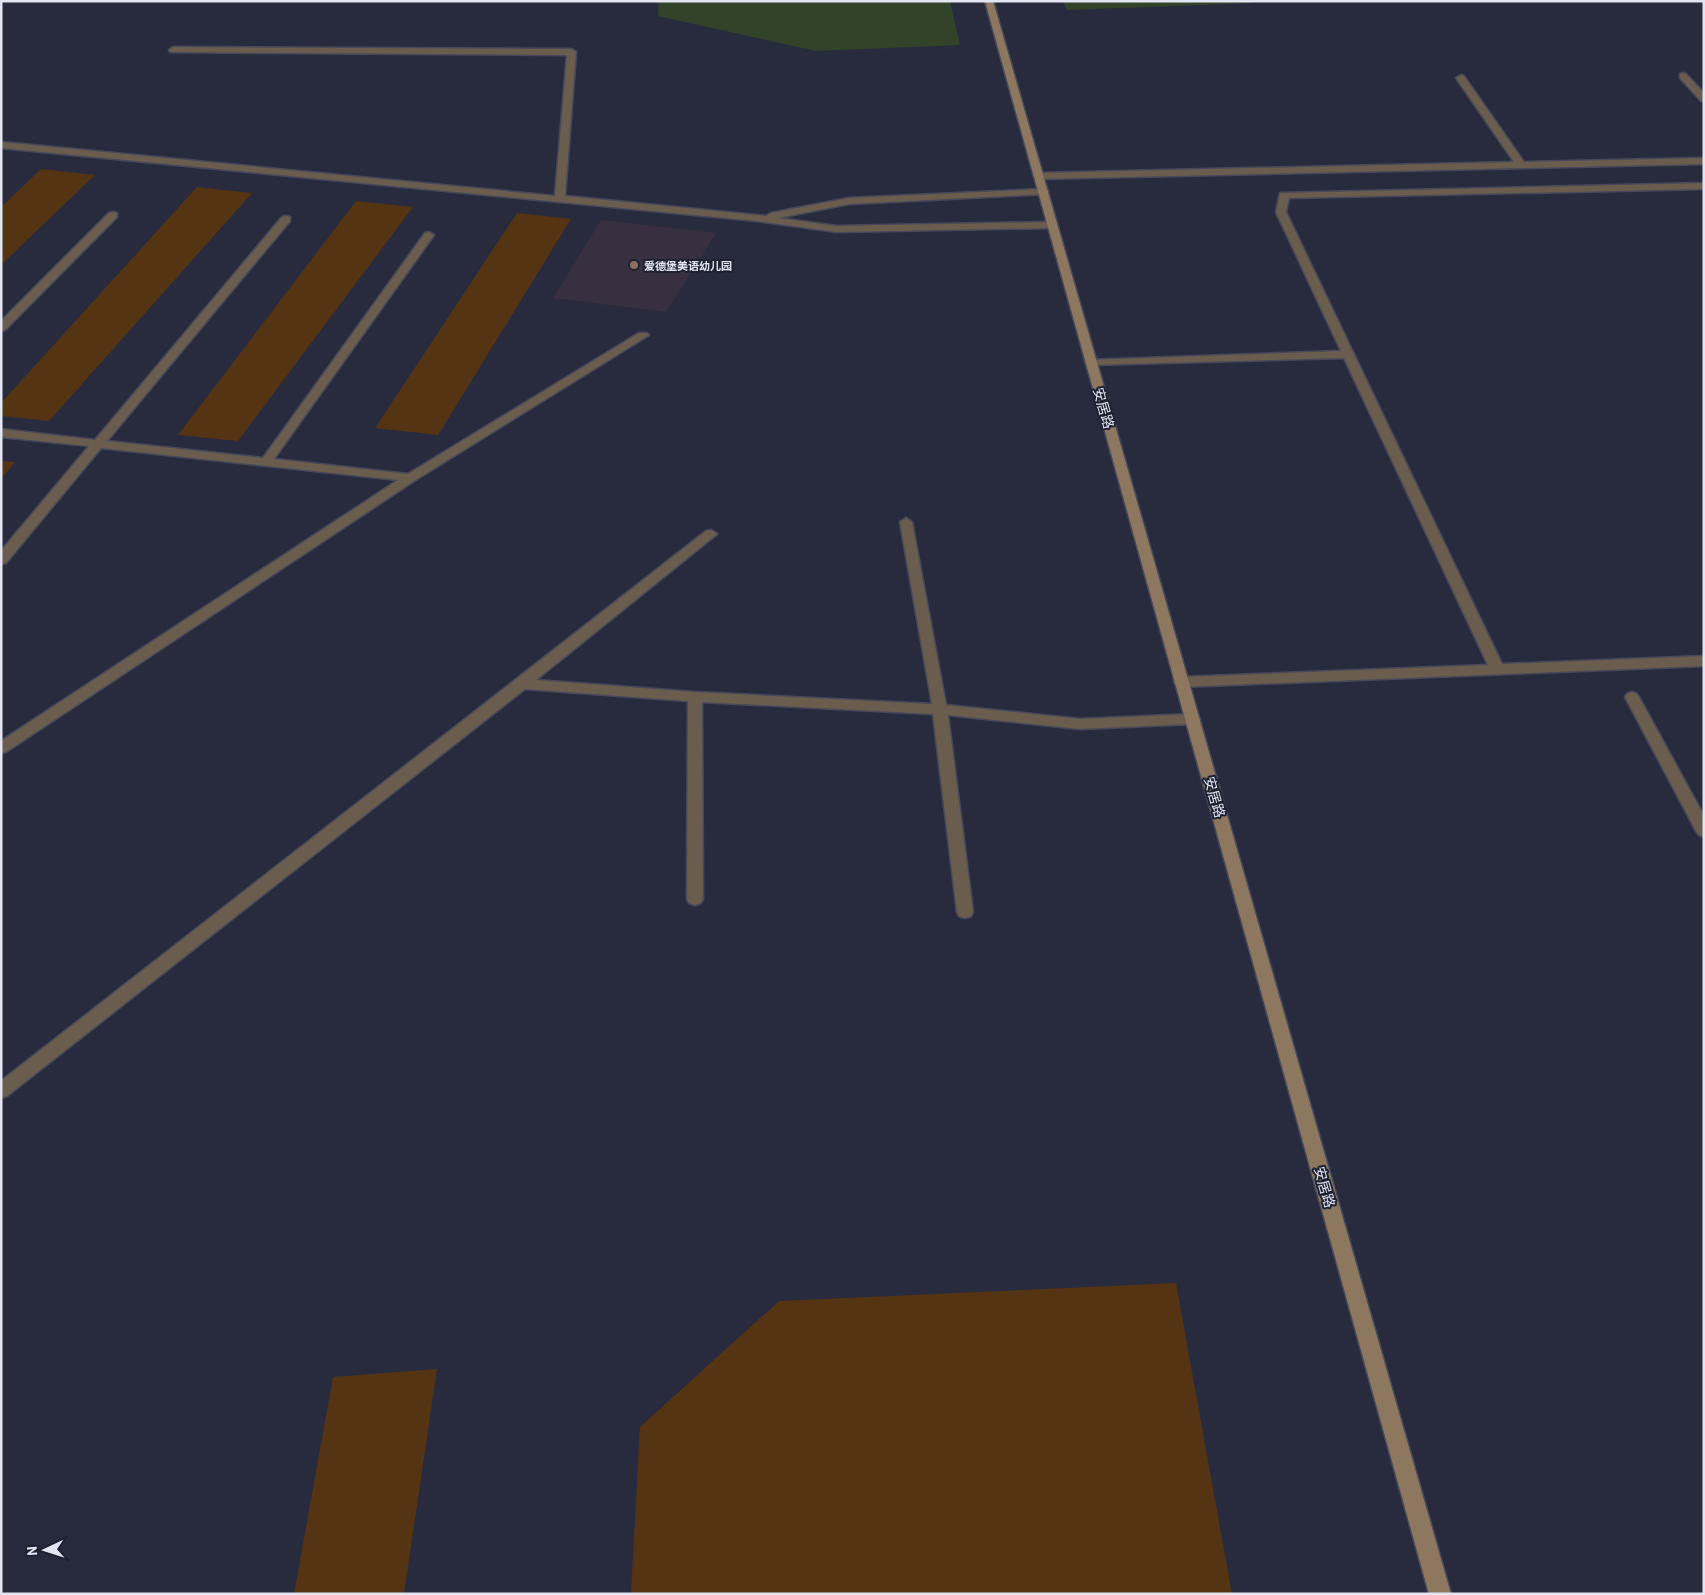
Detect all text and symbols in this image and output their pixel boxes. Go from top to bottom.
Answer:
marker: 爱德堡美语幼儿园 [628,259,640,271]
place label: 爱德堡美语幼儿园 [644,259,732,272]
street label: 安居路 [1090,385,1118,431]
street label: 安居路 [1201,774,1229,820]
street label: 安居路 [1311,1164,1339,1210]
north arrow [20,1525,70,1575]
text: N [23,1546,40,1556]

